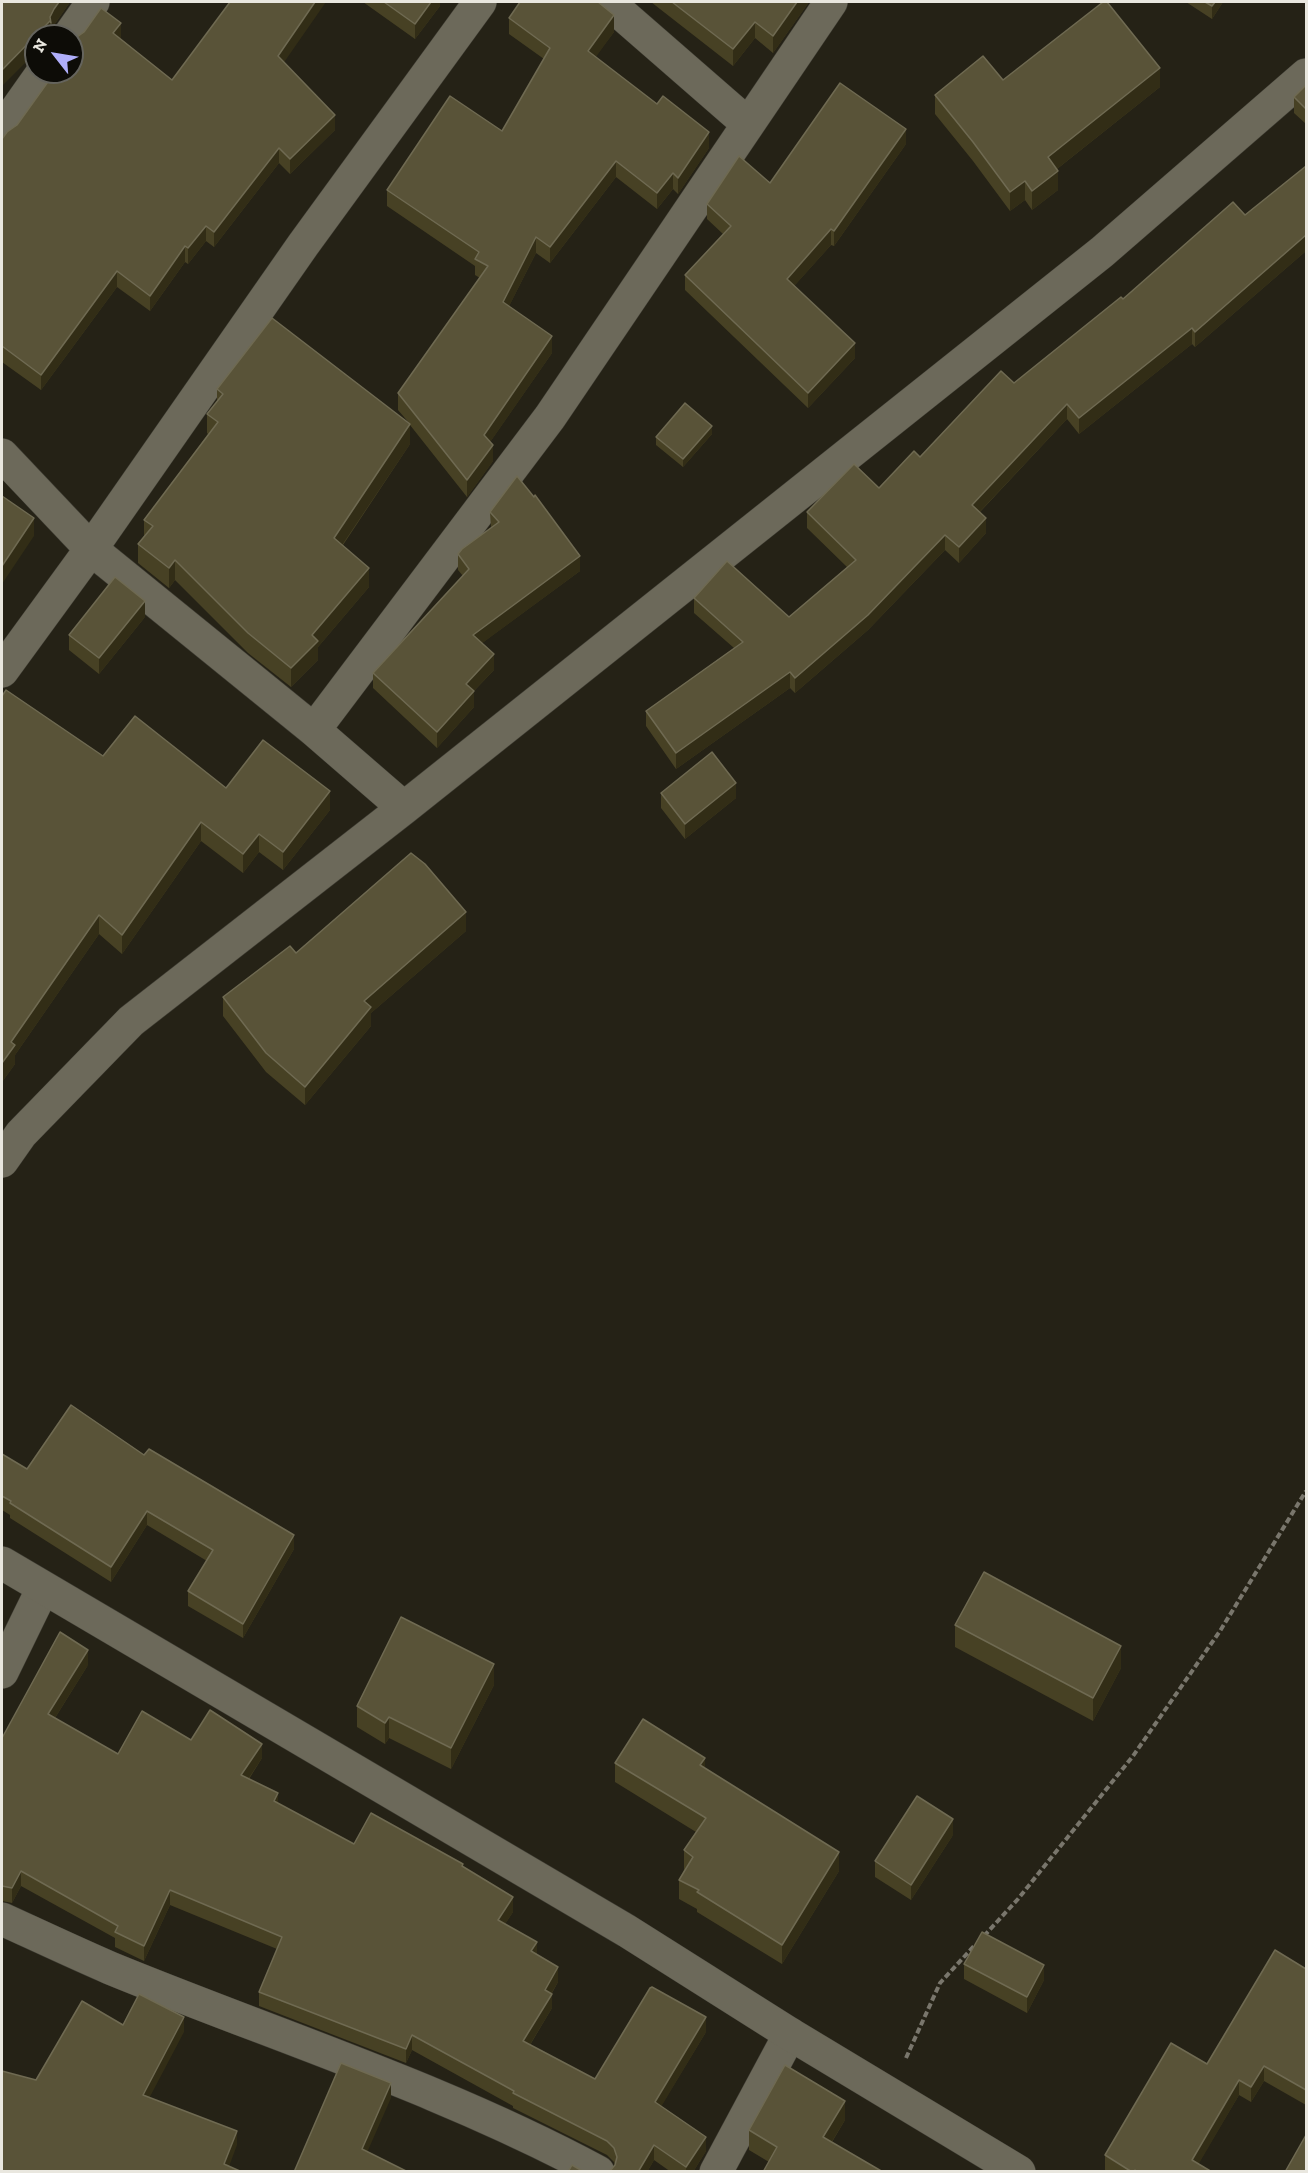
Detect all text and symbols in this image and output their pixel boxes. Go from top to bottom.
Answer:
north arrow [24,24,84,84]
text: N [29,35,51,56]

